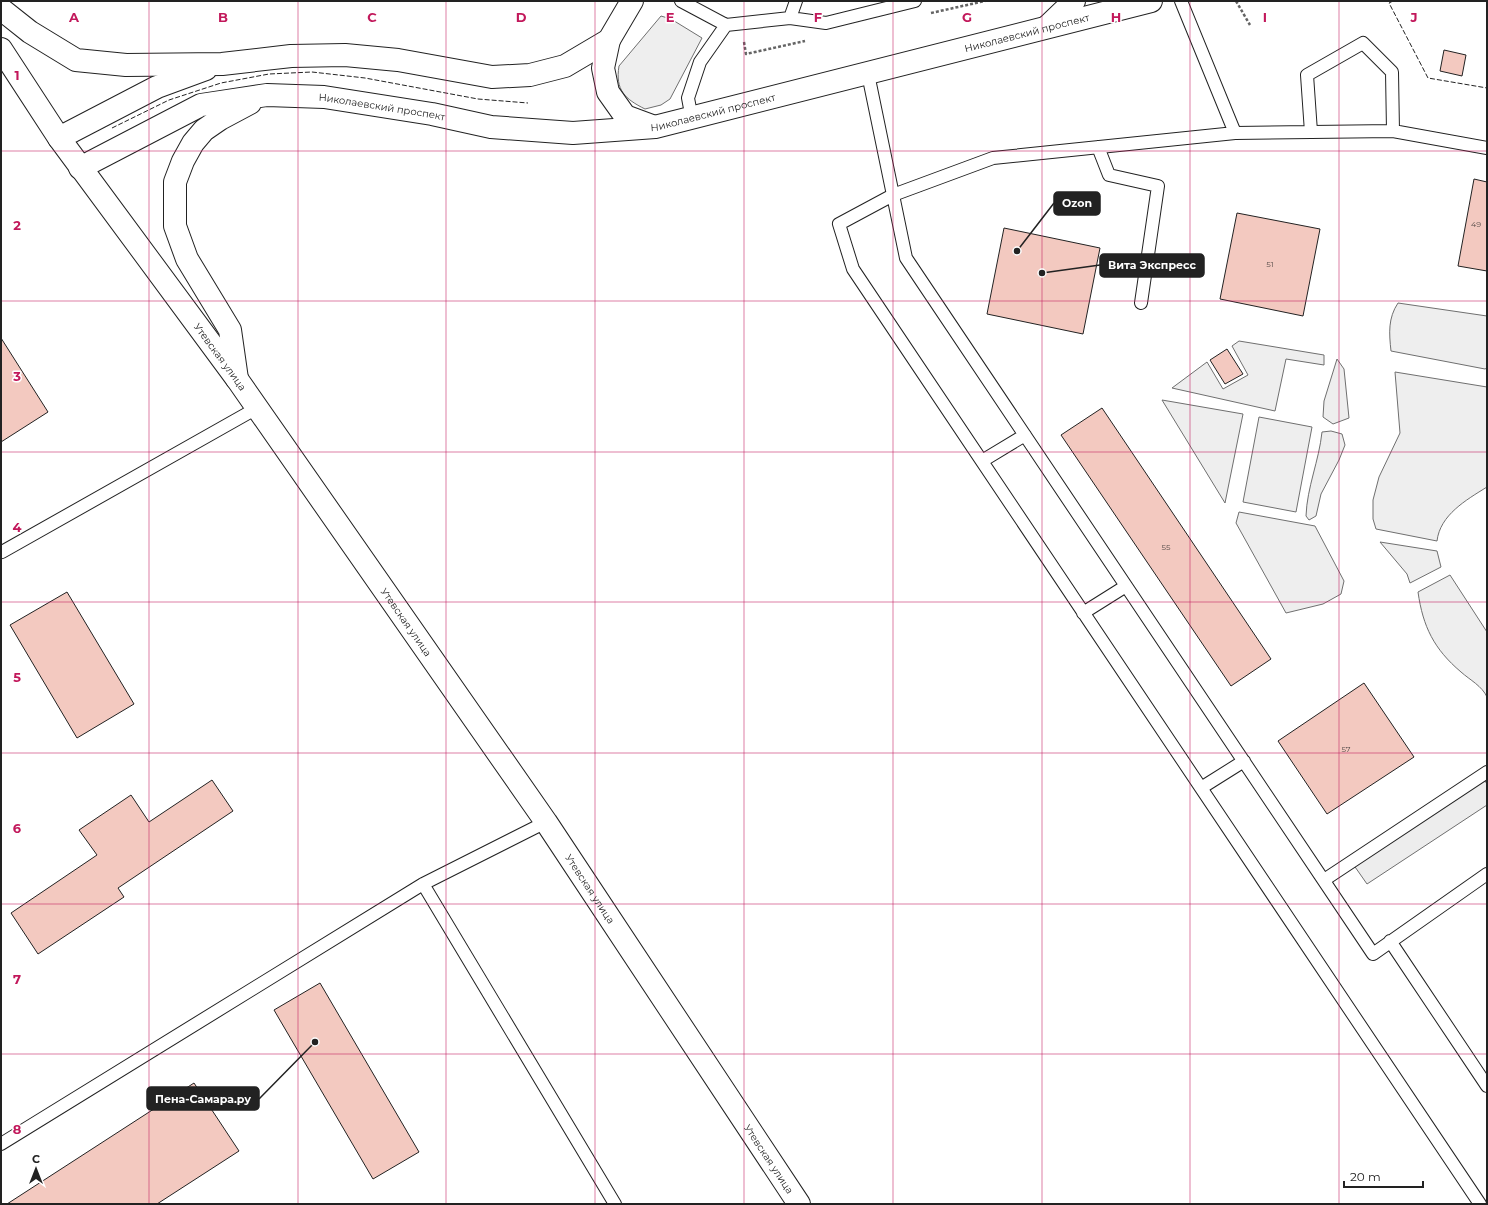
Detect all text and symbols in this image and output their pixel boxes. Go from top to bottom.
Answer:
text: A [68,9,80,25]
text: B [218,9,228,25]
text: C [367,9,377,25]
text: D [516,9,527,25]
text: E [666,9,675,25]
text: F [814,9,822,25]
text: G [962,9,972,25]
text: H [1111,9,1121,25]
text: I [1263,9,1267,25]
text: J [1409,9,1418,25]
street label: Николаевский проспект [963,11,1091,55]
text: 1 [14,67,20,83]
street label: Николаевский проспект [318,91,447,124]
street label: Николаевский проспект [650,91,777,134]
callout: Ozon [1054,192,1100,215]
text: Ozon [1062,196,1092,210]
text: 2 [13,217,21,233]
house number: 49 [1471,219,1481,229]
callout: Вита Экспресс [1100,254,1204,277]
text: Вита Экспресс [1108,258,1197,272]
house number: 51 [1266,259,1274,269]
street label: Утевская улица [191,321,249,393]
text: 3 [12,368,21,384]
text: 4 [13,519,22,535]
house number: 55 [1161,542,1171,552]
street label: Утевская улица [378,585,434,659]
text: 5 [13,669,21,685]
house number: 57 [1341,744,1351,754]
text: 6 [13,820,22,836]
street label: Утевская улица [562,852,617,926]
text: 7 [13,971,21,987]
callout: Пена-Самара.ру [147,1087,259,1110]
text: Пена-Самара.ру [155,1092,251,1106]
text: 8 [13,1121,22,1137]
street label: Утевская улица [741,1122,796,1196]
north arrow [16,1149,56,1189]
text: С [32,1152,40,1166]
scale bar [1344,1163,1423,1189]
text: 20 m [1350,1169,1381,1184]

